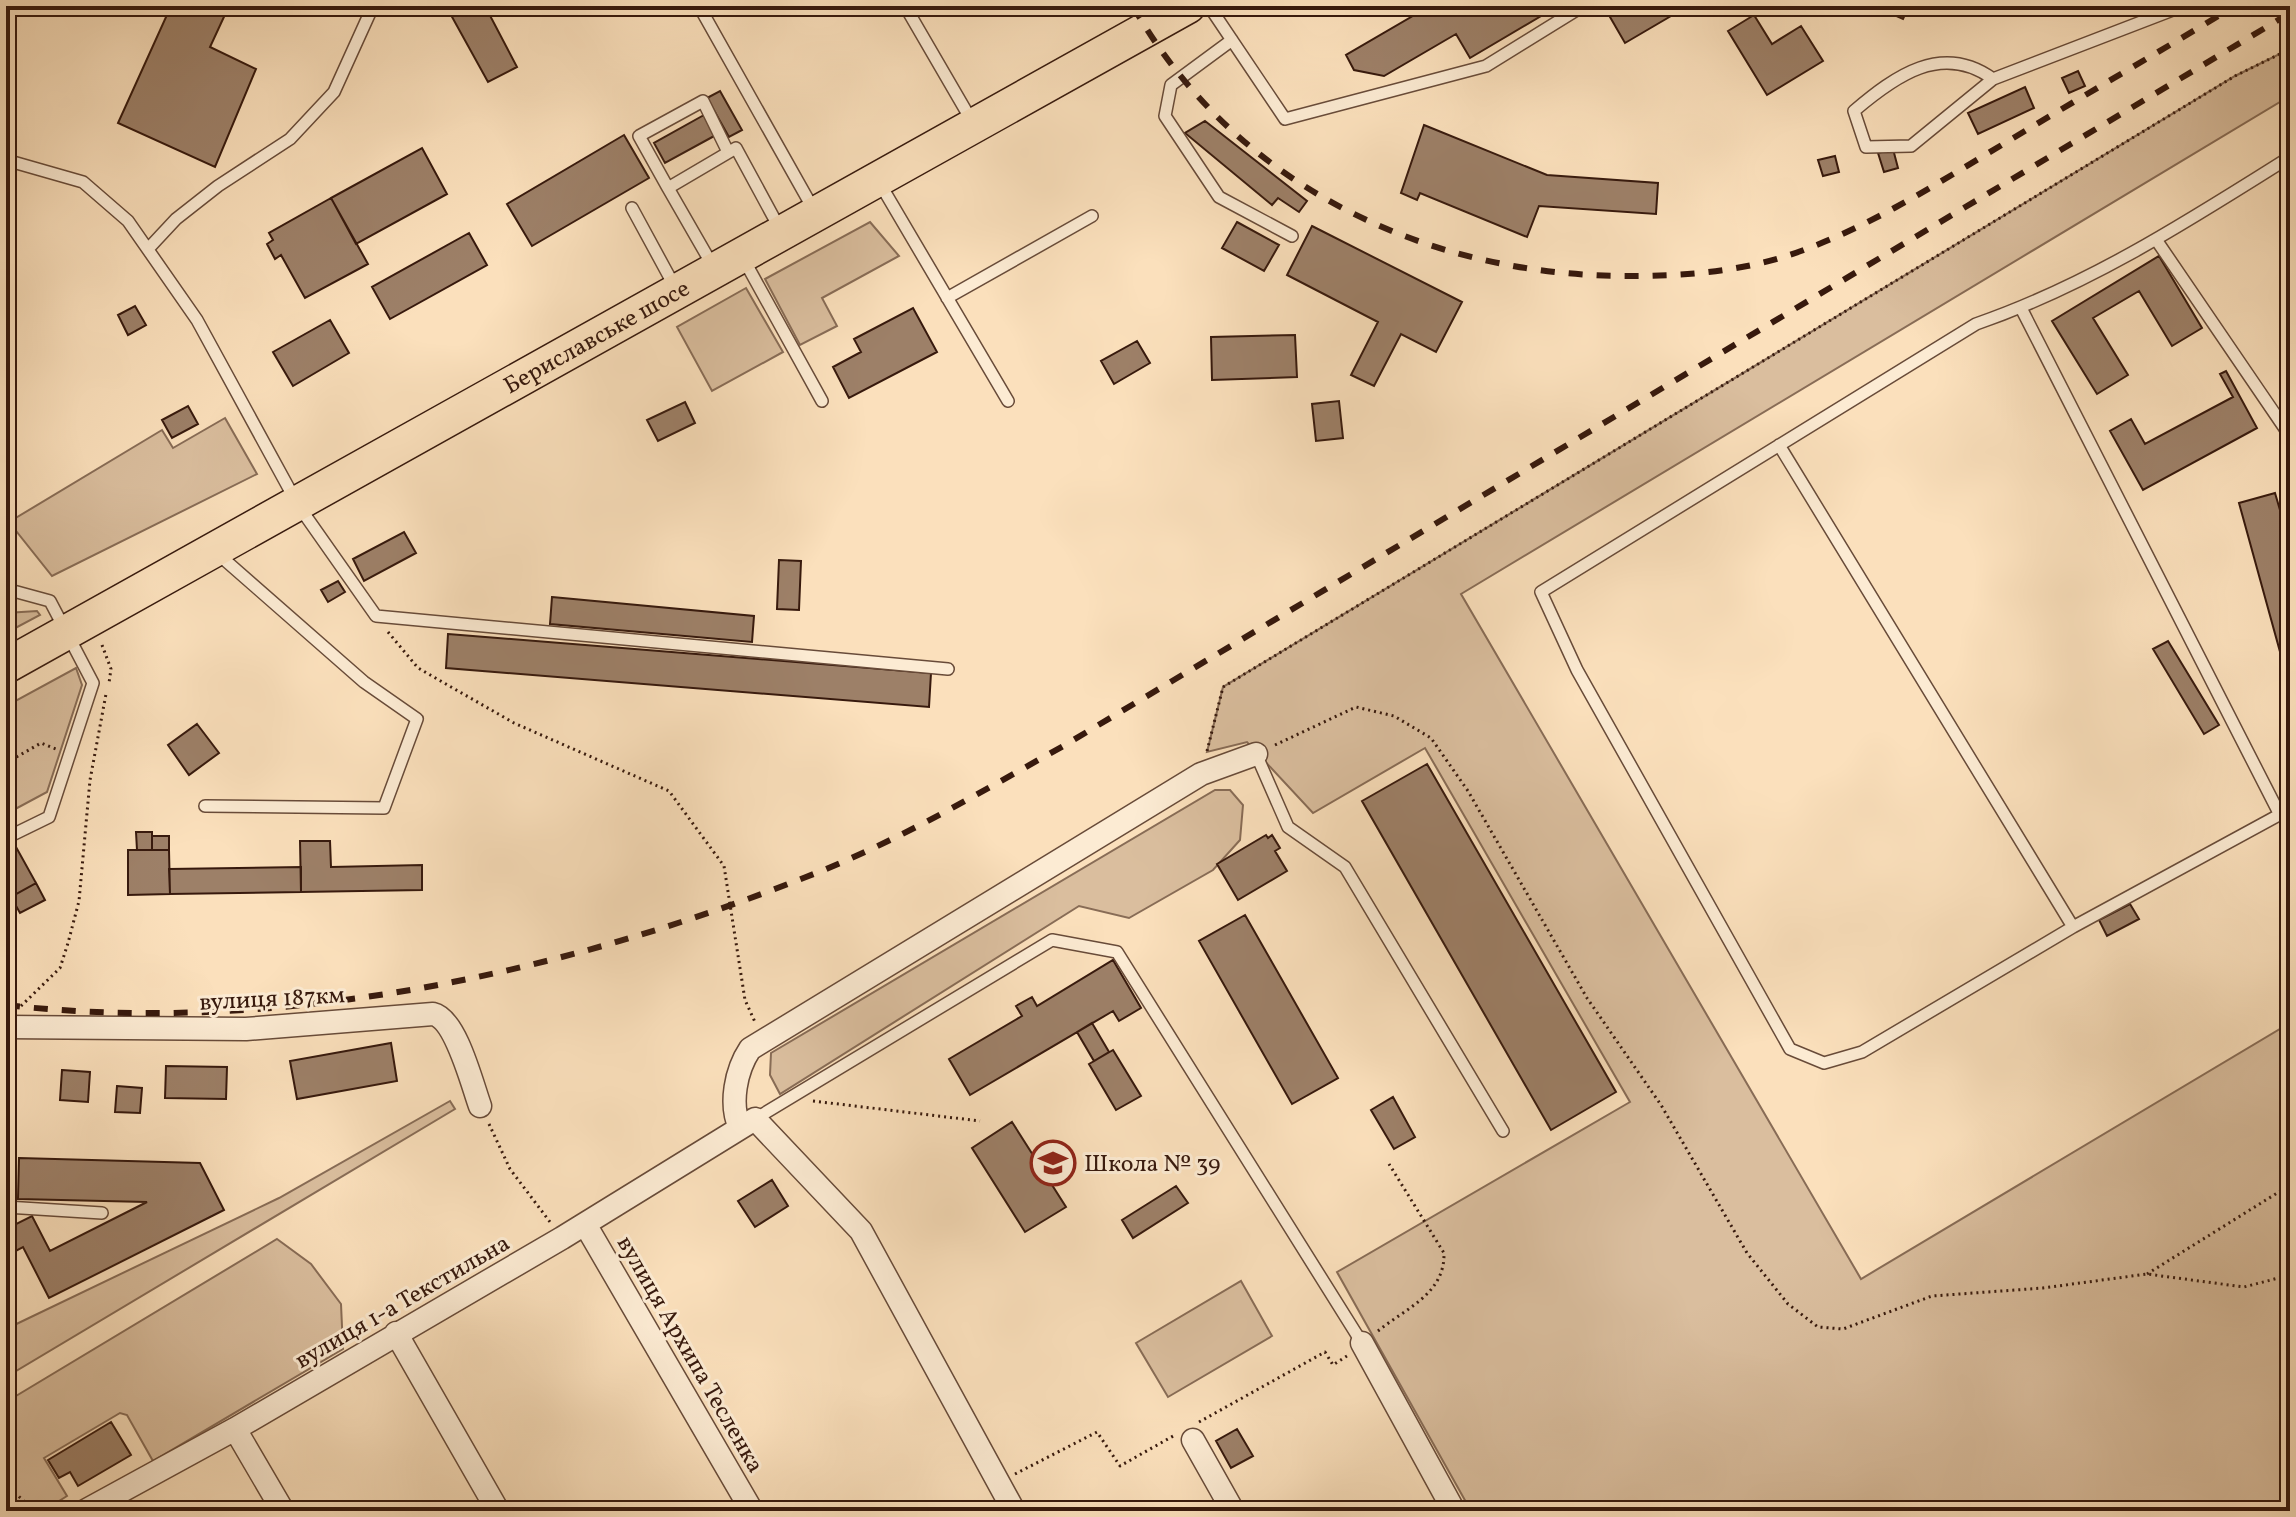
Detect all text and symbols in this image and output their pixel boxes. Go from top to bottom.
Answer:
street label: Бериславське шосе [498,273,696,404]
street label: вулиця 187км [198,979,346,1021]
school or university icon: Школа № 39 [1029,1139,1077,1187]
place label: Школа № 39 [1084,1148,1220,1182]
street label: вулиця 1-а Текстильна [289,1227,517,1378]
street label: вулиця Архипа Тесленка [607,1230,771,1480]

